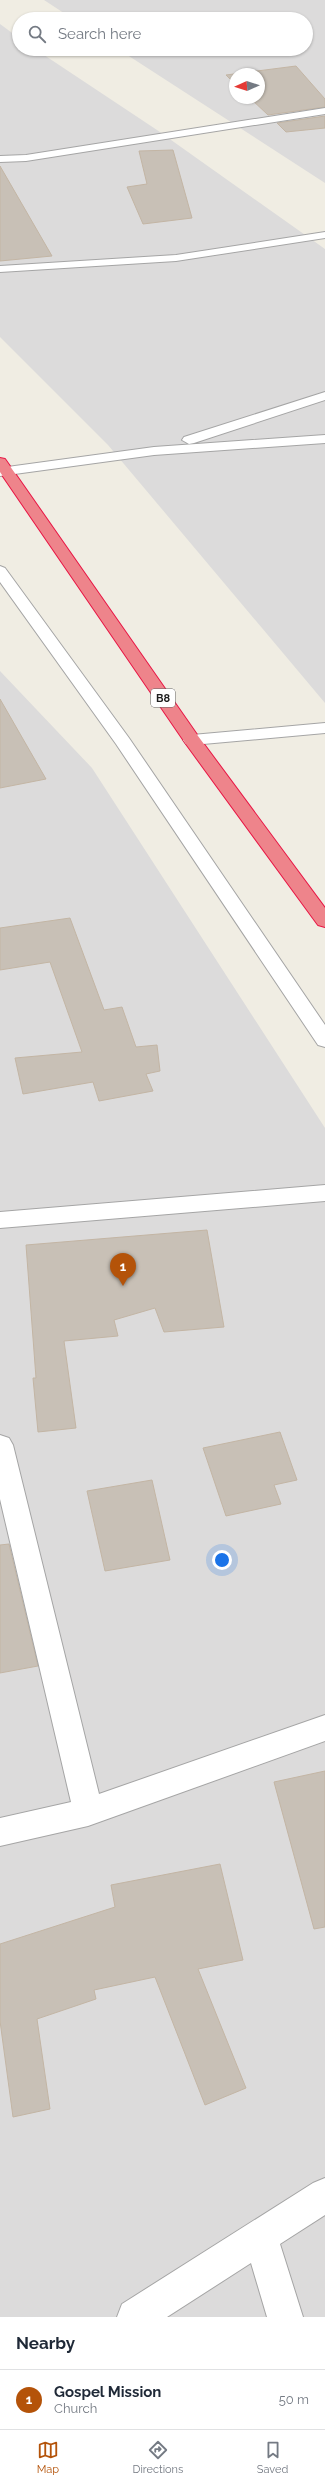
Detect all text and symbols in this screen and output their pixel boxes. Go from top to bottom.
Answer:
search box [12,12,313,56]
icon: search [26,23,48,45]
text: Search here [58,25,141,43]
north arrow [229,68,265,104]
road number: B8 [151,689,175,707]
pin: 1 [110,1253,136,1286]
your location [212,1550,232,1570]
text: Nearby [16,2333,75,2353]
text: Gospel Mission [54,2383,161,2401]
text: 1 [26,2392,32,2407]
text: 50 m [279,2392,309,2407]
text: Church [54,2401,97,2416]
tab: Map [37,2439,59,2476]
tab: Directions [133,2439,183,2476]
tab: Saved [257,2439,288,2476]

